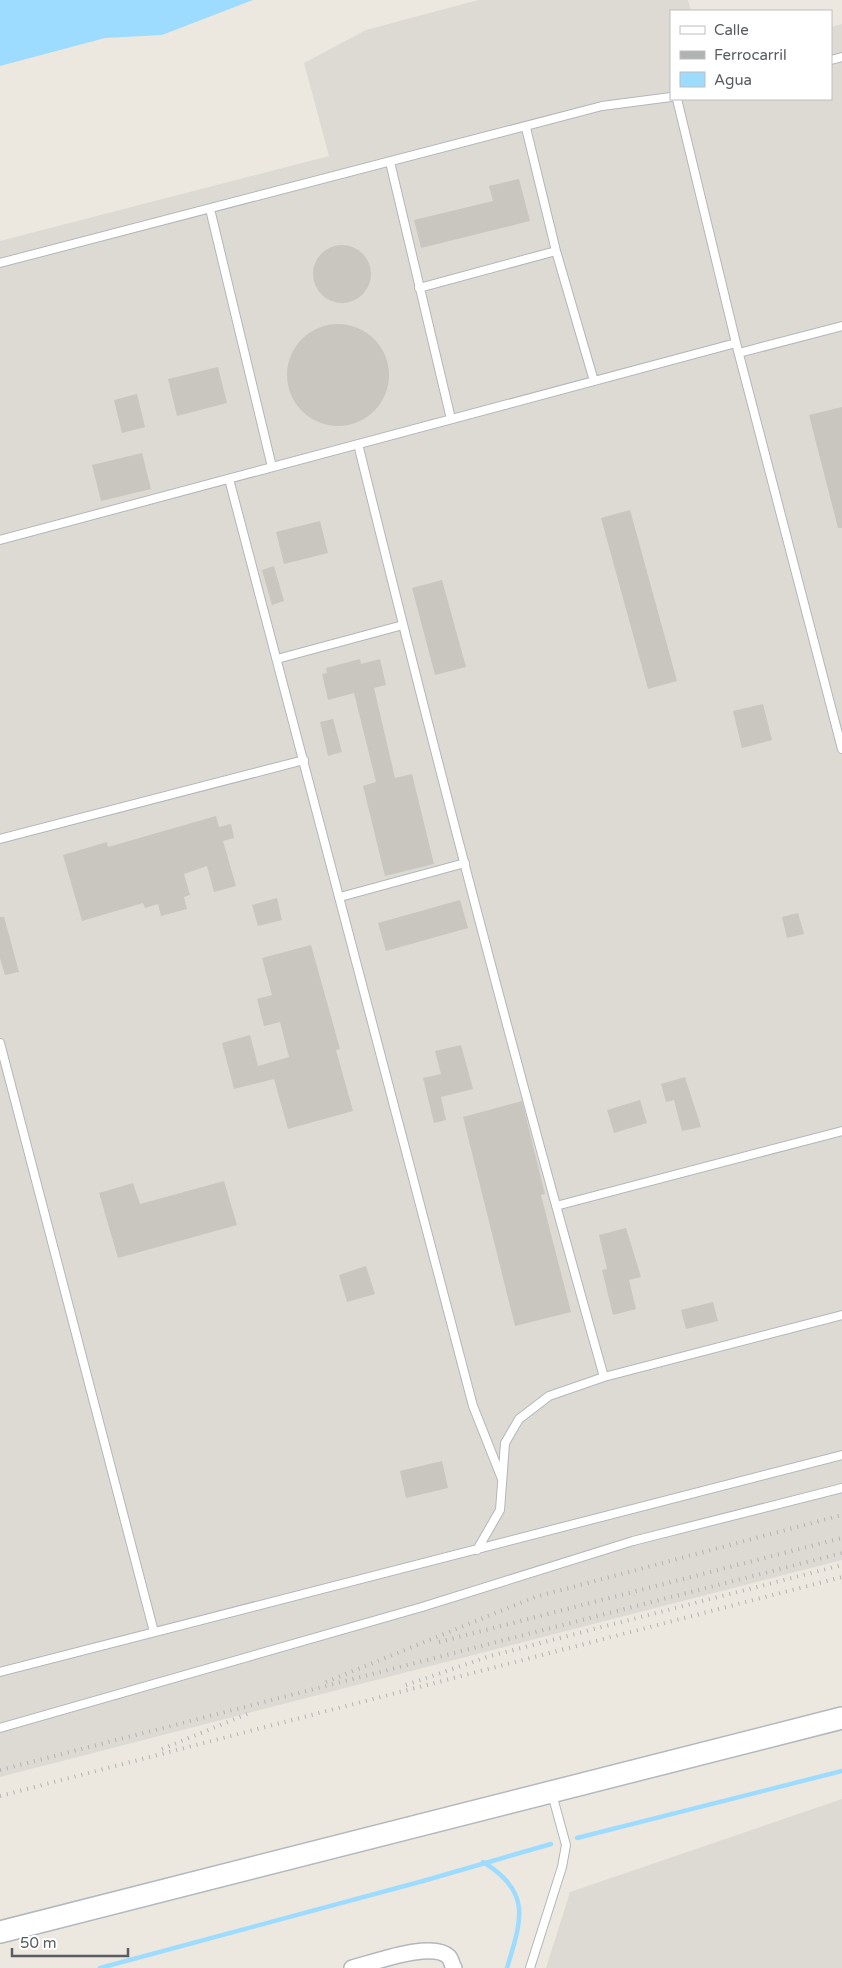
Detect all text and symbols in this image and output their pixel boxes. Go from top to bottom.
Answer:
legend [670,10,832,100]
text: Calle [714,21,749,39]
text: Ferrocarril [714,46,787,64]
text: Agua [714,71,752,89]
scale bar [12,1926,129,1958]
text: 50 m [20,1934,57,1952]

